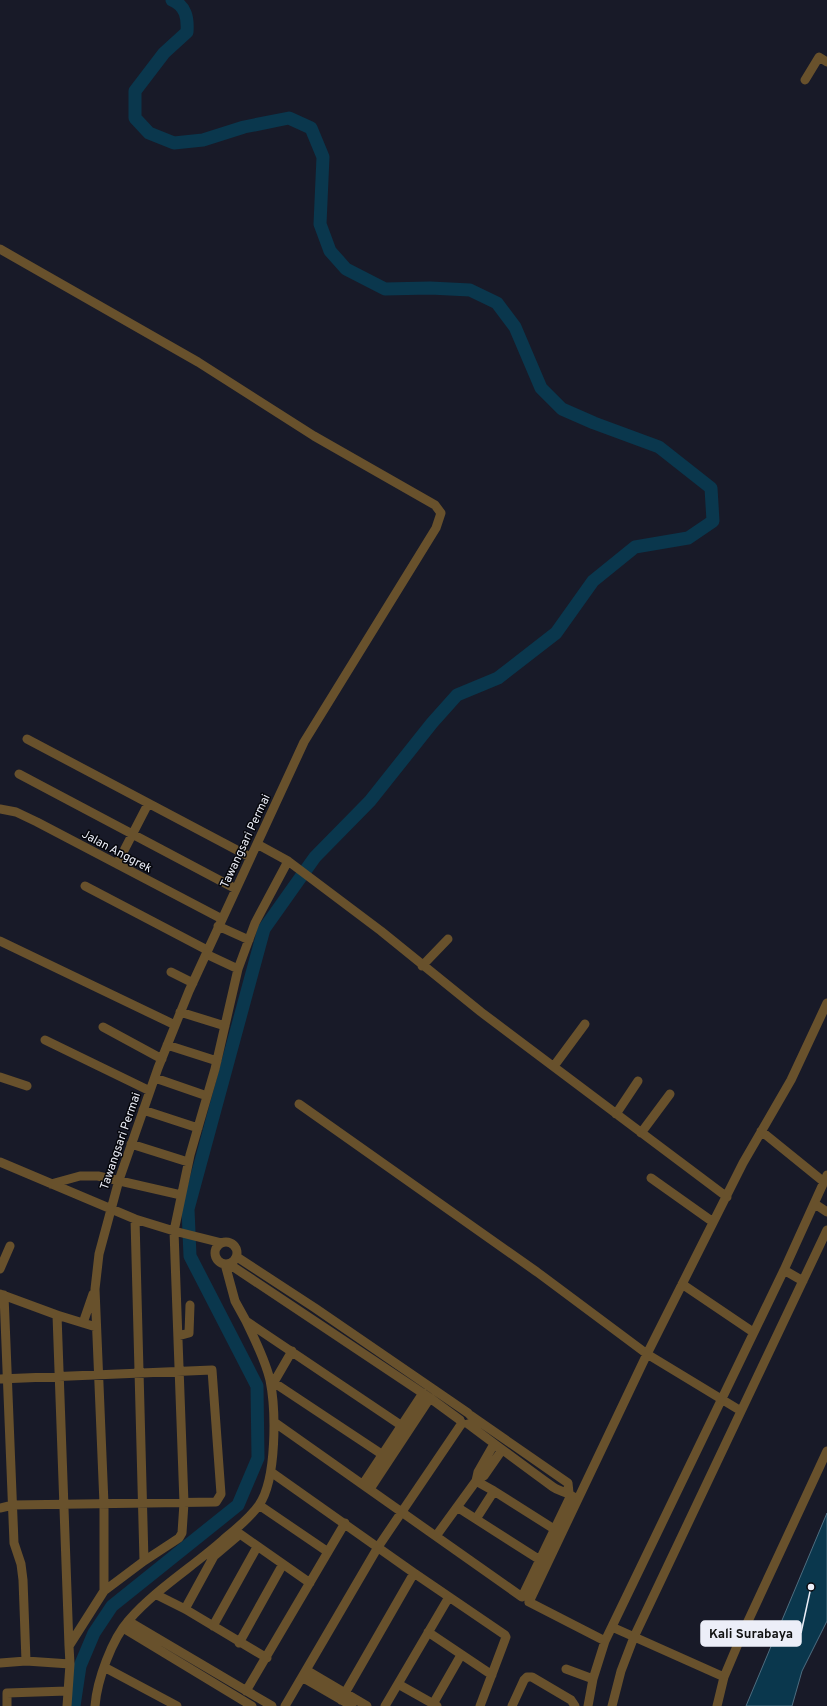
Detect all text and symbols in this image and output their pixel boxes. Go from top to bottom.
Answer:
street label: Tawangsari Permai [217,792,275,891]
street label: Jalan Anggrek [79,827,154,877]
street label: Tawangsari Permai [97,1091,145,1192]
callout: Kali Surabaya [701,1621,801,1646]
text: Kali Surabaya [709,1627,793,1643]

